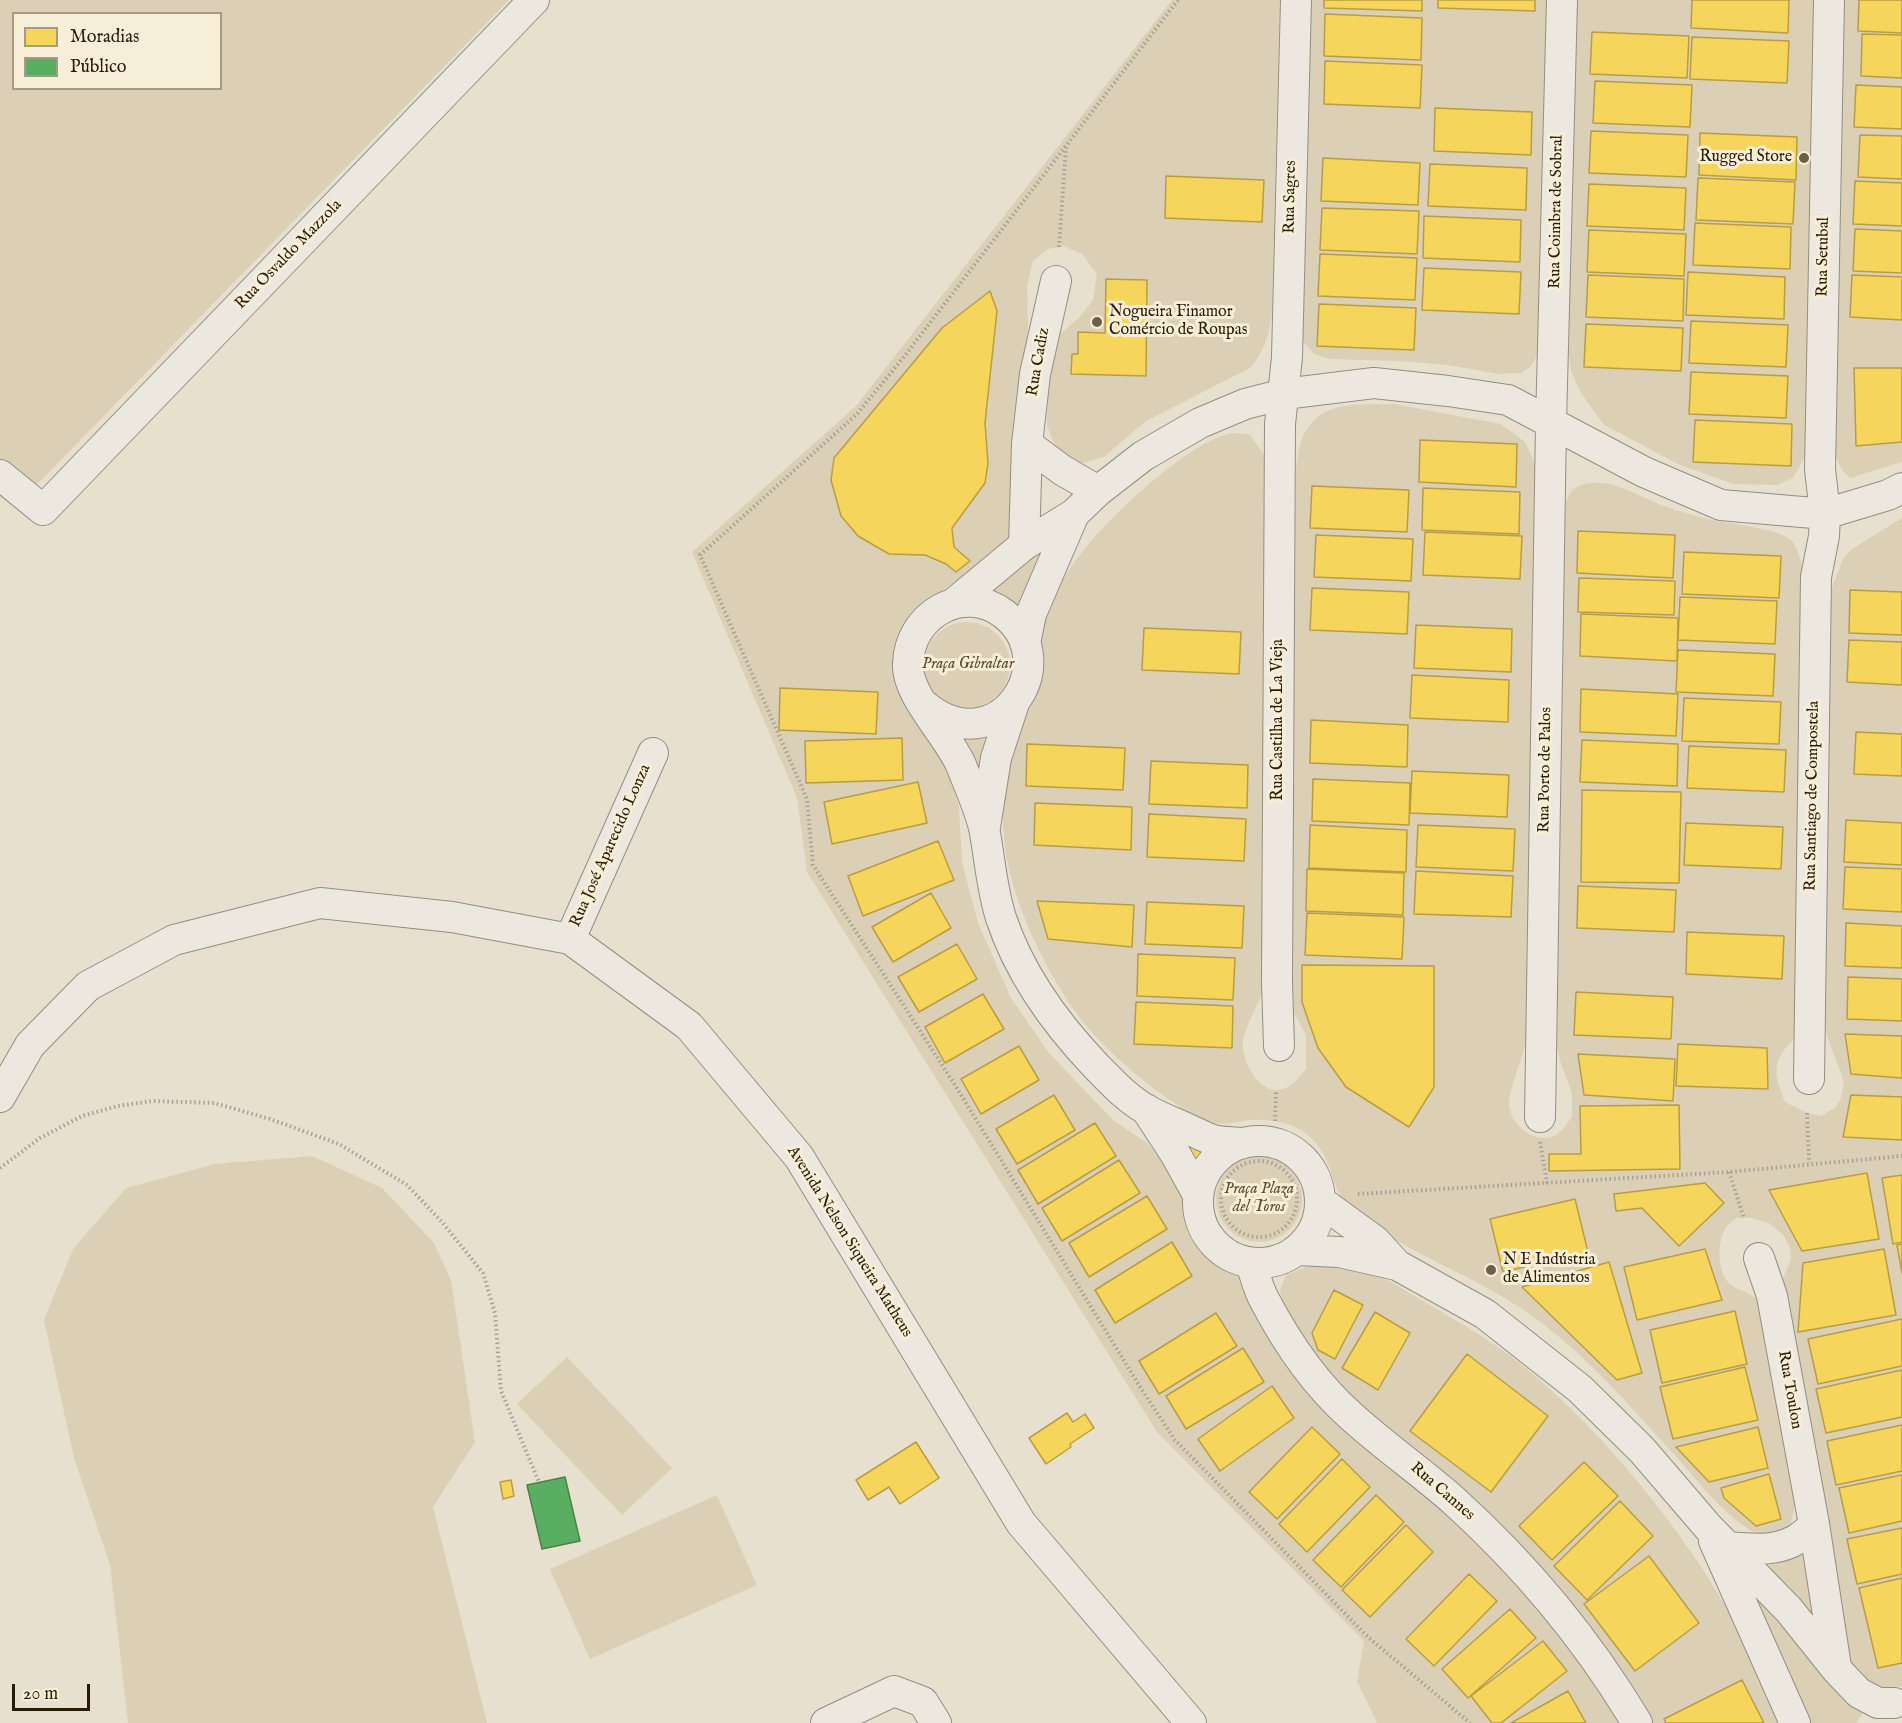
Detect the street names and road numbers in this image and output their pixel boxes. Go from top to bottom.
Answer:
street label: Rua Coimbra de Sobral [1546,135,1568,289]
street label: Rua Sagres [1281,160,1301,234]
street label: Rua Osvaldo Mazzola [232,196,346,314]
street label: Rua Setubal [1814,217,1834,297]
street label: Rua Cadiz [1024,326,1054,398]
street label: Rua Castilha de La Vieja [1269,639,1289,801]
street label: Rua Santiago de Compostela [1802,701,1824,891]
street label: Rua Porto de Palos [1535,707,1557,833]
street label: Rua José Aparecido Lonza [566,762,656,930]
street label: Avenida Nelson Siqueira Matheus [782,1143,916,1341]
street label: Rua Toulon [1773,1349,1805,1431]
street label: Rua Cannes [1406,1459,1478,1525]

